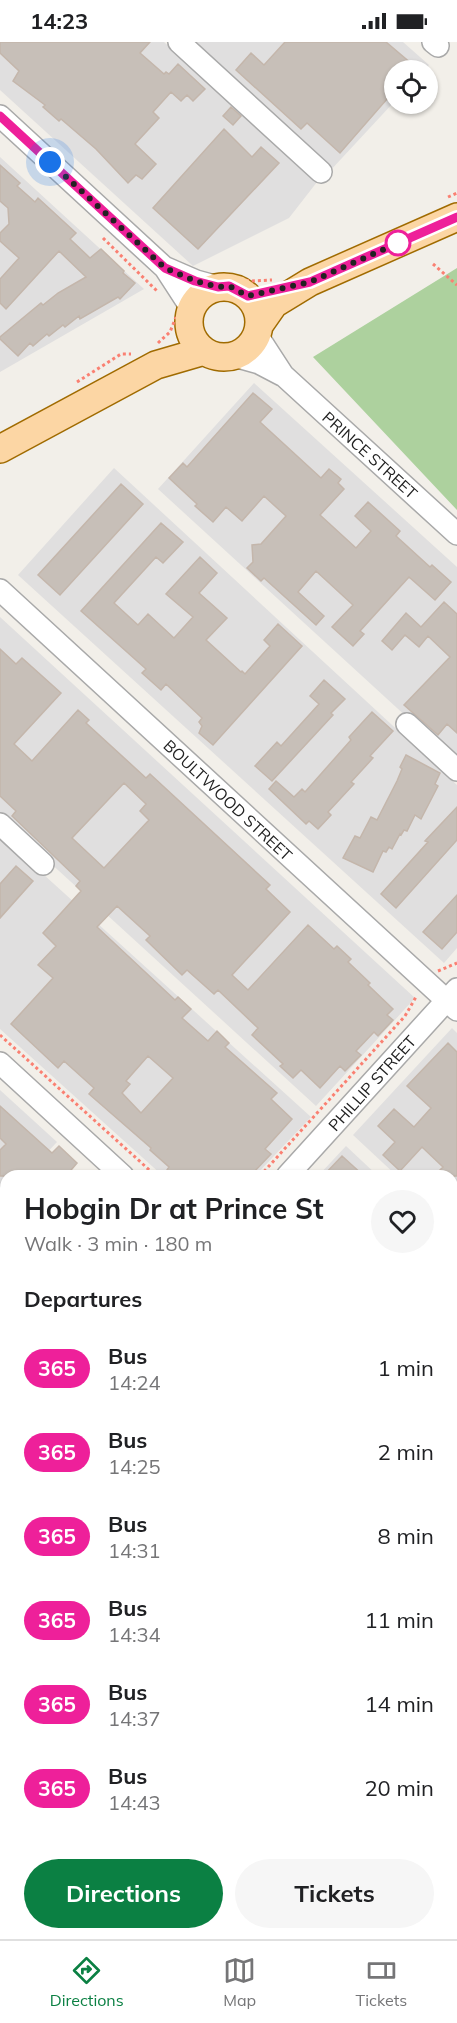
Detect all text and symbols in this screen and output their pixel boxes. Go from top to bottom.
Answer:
text: 14:23 [30,7,88,35]
map controls [384,60,438,114]
button: locate [384,60,438,114]
your location [35,147,65,177]
unlabelled marker [385,230,411,256]
street label: PRINCE STREET [318,407,422,503]
street label: BOULTWOOD STREET [160,735,297,865]
street label: PHILLIP STREET [324,1031,420,1135]
button: heart [371,1190,434,1253]
text: Hobgin Dr at Prince St [24,1191,324,1226]
text: Walk · 3 min · 180 m [24,1231,212,1256]
text: Departures [24,1285,142,1313]
text: Bus [108,1342,147,1370]
text: 1 min [378,1354,434,1382]
text: 365 [38,1355,76,1381]
text: 14:24 [108,1370,161,1395]
text: Bus [108,1426,147,1454]
text: 2 min [378,1438,434,1466]
text: 365 [38,1439,76,1465]
text: 14:25 [108,1454,161,1479]
text: Bus [108,1510,147,1538]
text: 8 min [378,1522,434,1550]
text: 365 [38,1523,76,1549]
text: 14:31 [108,1538,161,1563]
text: Bus [108,1594,147,1622]
text: 11 min [364,1606,434,1634]
text: 365 [38,1607,76,1633]
text: 14:34 [108,1622,161,1647]
text: Bus [108,1678,147,1706]
text: 14 min [364,1690,434,1718]
text: 365 [38,1691,76,1717]
text: 14:37 [108,1706,161,1731]
text: Bus [108,1762,147,1790]
text: 20 min [364,1774,434,1802]
text: 365 [38,1775,76,1801]
text: 14:43 [108,1790,161,1815]
button: Directions [24,1859,223,1928]
button: Tickets [235,1859,434,1928]
tab: Directions [50,1954,124,2010]
tab: Map [223,1954,256,2010]
tab: Tickets [356,1954,407,2010]

